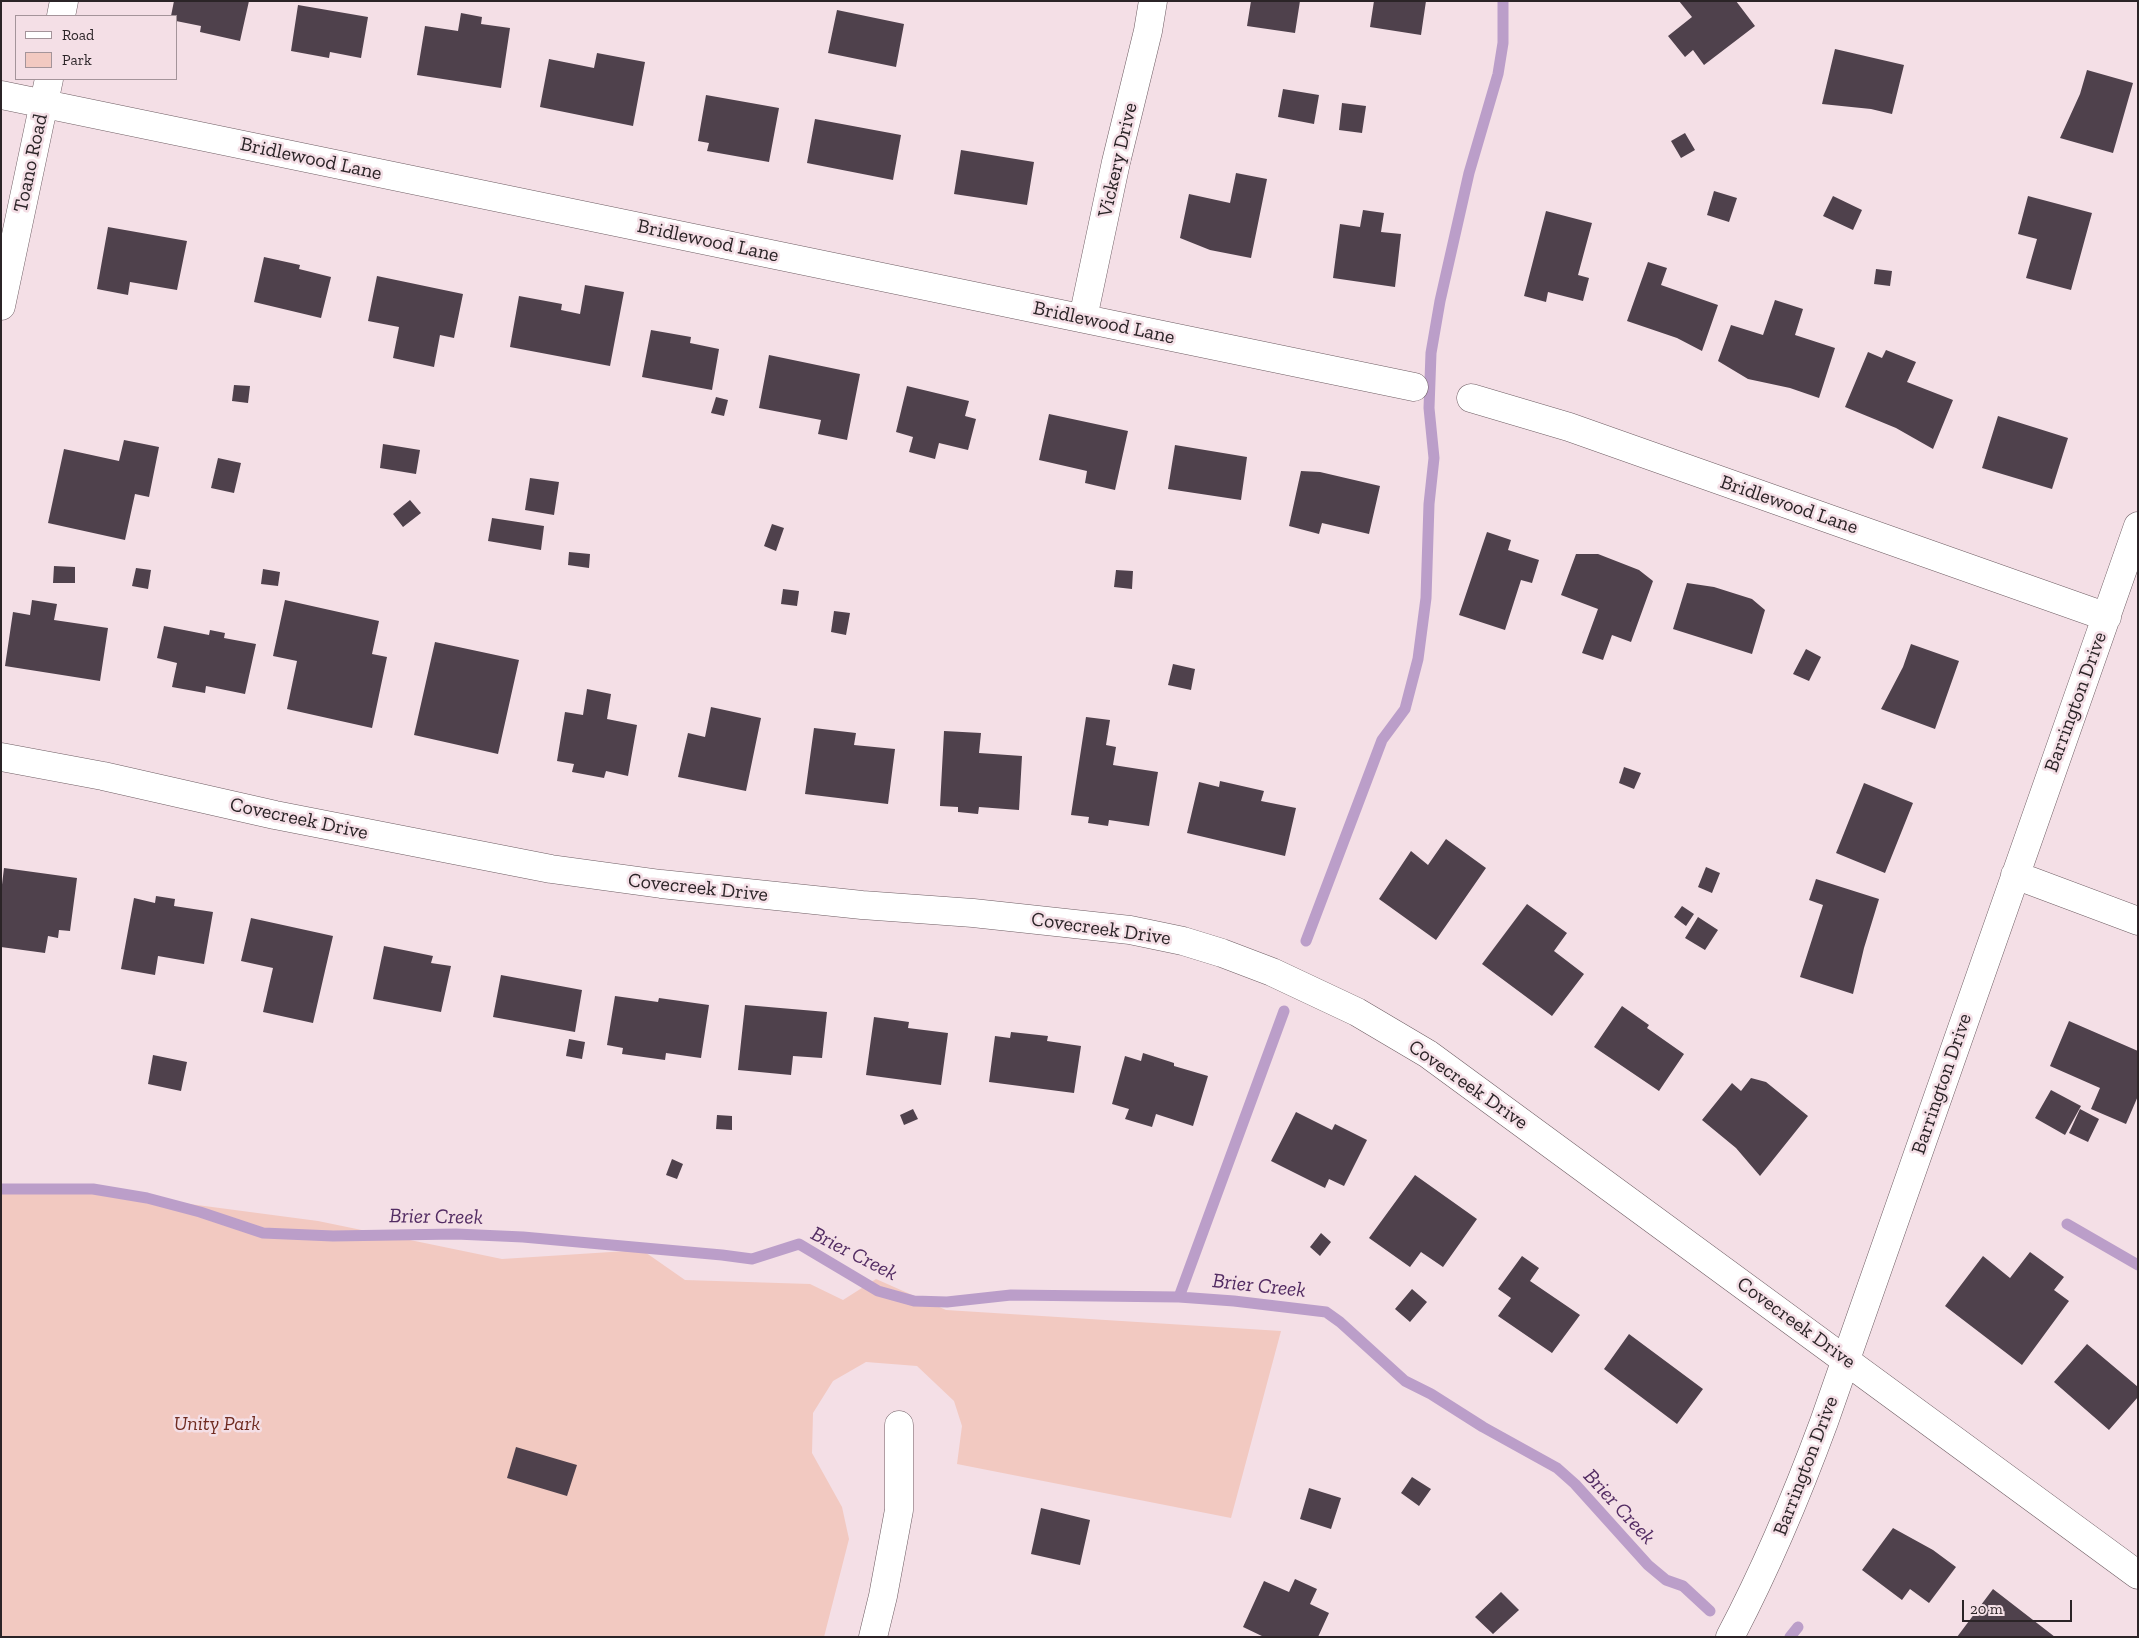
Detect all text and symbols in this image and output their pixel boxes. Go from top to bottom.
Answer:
legend [15,15,178,80]
text: Road [62,26,94,44]
text: Park [62,51,92,69]
street label: Vickery Drive [1093,100,1143,220]
street label: Toano Road [9,111,53,215]
street label: Bridlewood Lane [238,132,384,186]
street label: Bridlewood Lane [635,214,781,268]
street label: Bridlewood Lane [1031,296,1177,350]
street label: Bridlewood Lane [1717,470,1861,540]
street label: Barrington Drive [2040,629,2112,775]
street label: Covecreek Drive [228,793,370,845]
street label: Covecreek Drive [627,869,769,907]
street label: Covecreek Drive [1030,907,1172,951]
street label: Barrington Drive [1907,1010,1977,1158]
street label: Covecreek Drive [1404,1035,1532,1135]
water label: Brier Creek [389,1204,483,1230]
water label: Brier Creek [806,1221,902,1287]
water label: Brier Creek [1211,1269,1307,1303]
street label: Covecreek Drive [1732,1272,1860,1374]
street label: Barrington Drive [1768,1393,1844,1539]
park label: Unity Park [174,1412,260,1436]
water label: Brier Creek [1578,1464,1660,1550]
scale bar [1964,1590,2074,1622]
text: 20 m [1970,1600,2003,1618]

